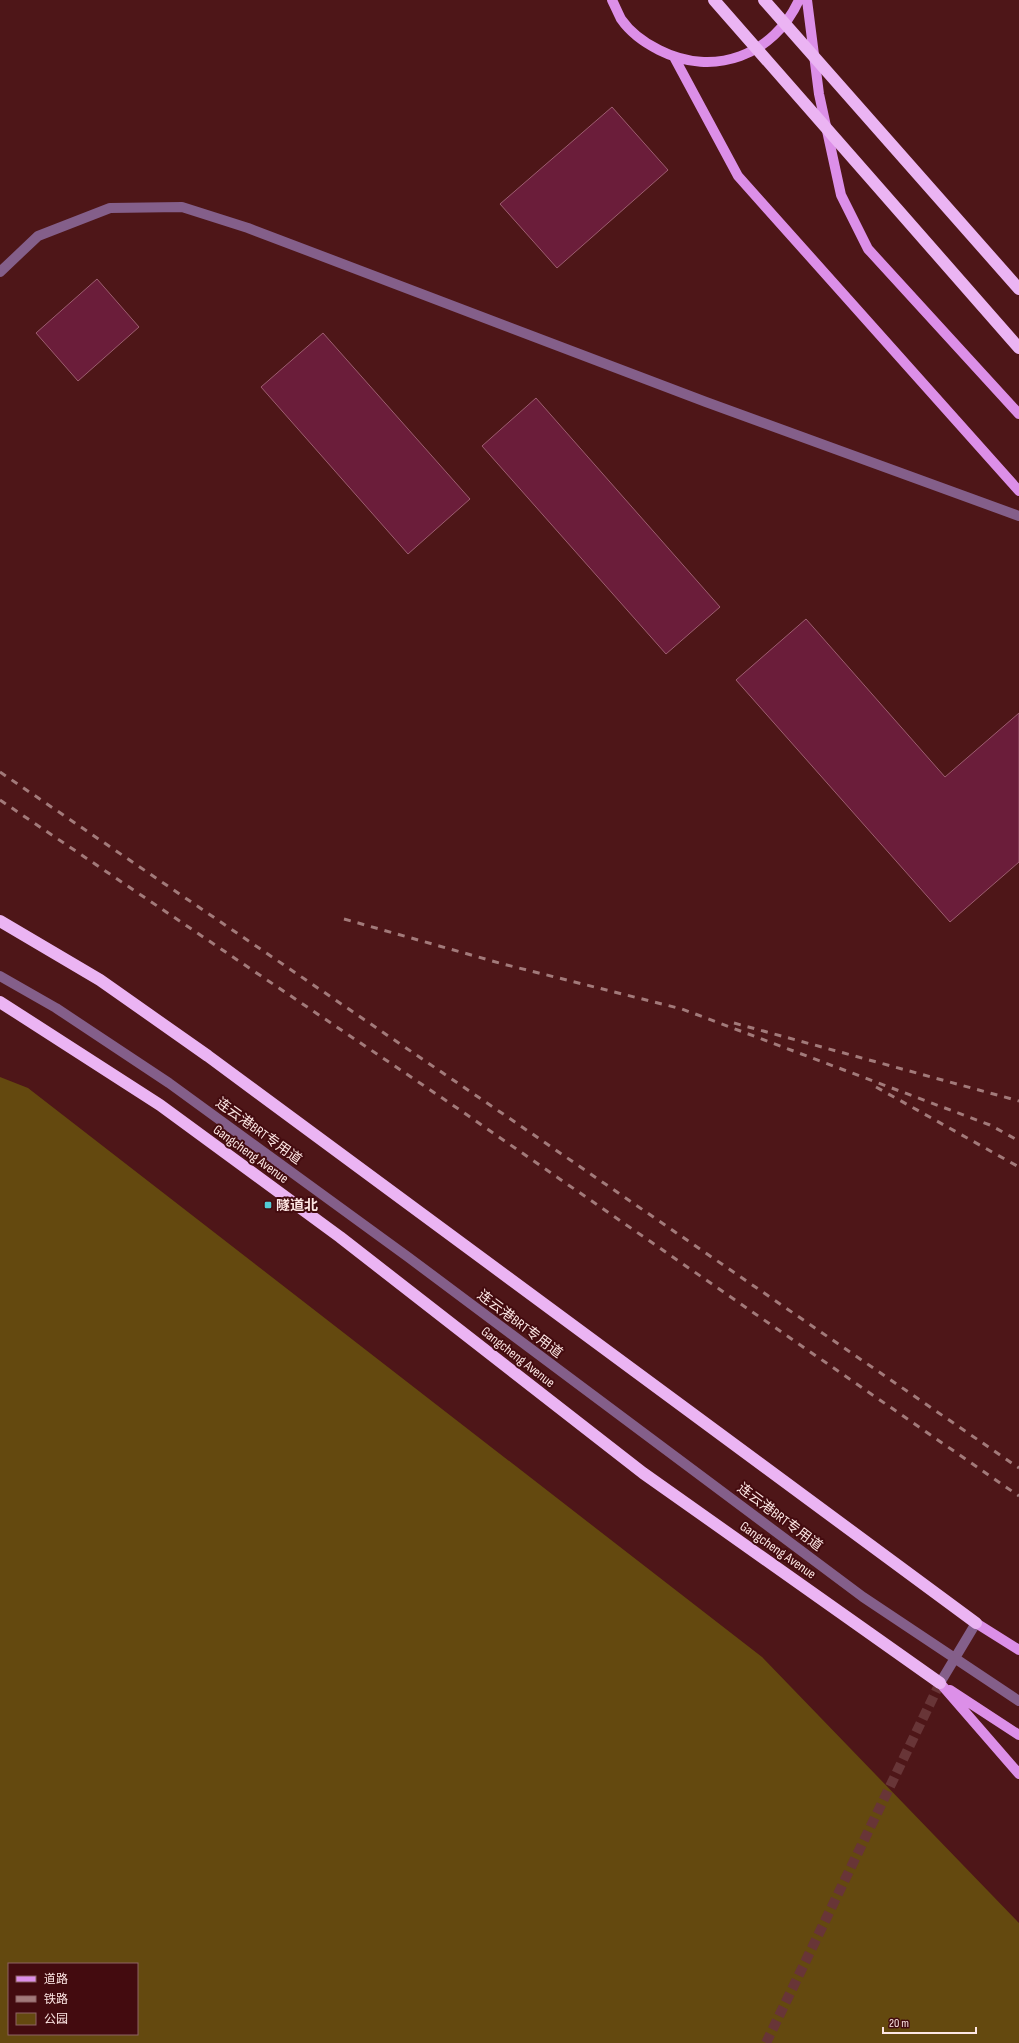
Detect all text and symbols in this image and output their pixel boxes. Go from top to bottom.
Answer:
street label: 连云港BRT专用道 [213,1094,305,1168]
street label: Gangcheng Avenue [210,1121,292,1187]
place label: 隧道北 [276,1197,318,1214]
marker: 隧道北 [263,1200,273,1210]
street label: 连云港BRT专用道 [474,1286,566,1362]
street label: Gangcheng Avenue [478,1323,558,1391]
street label: 连云港BRT专用道 [734,1479,826,1555]
street label: Gangcheng Avenue [737,1517,819,1583]
legend [8,1963,138,2035]
text: 道路 [44,1972,68,1987]
text: 铁路 [44,1992,68,2007]
scale bar [883,2009,976,2035]
text: 公园 [44,2012,68,2027]
text: 20 m [889,2016,909,2031]

